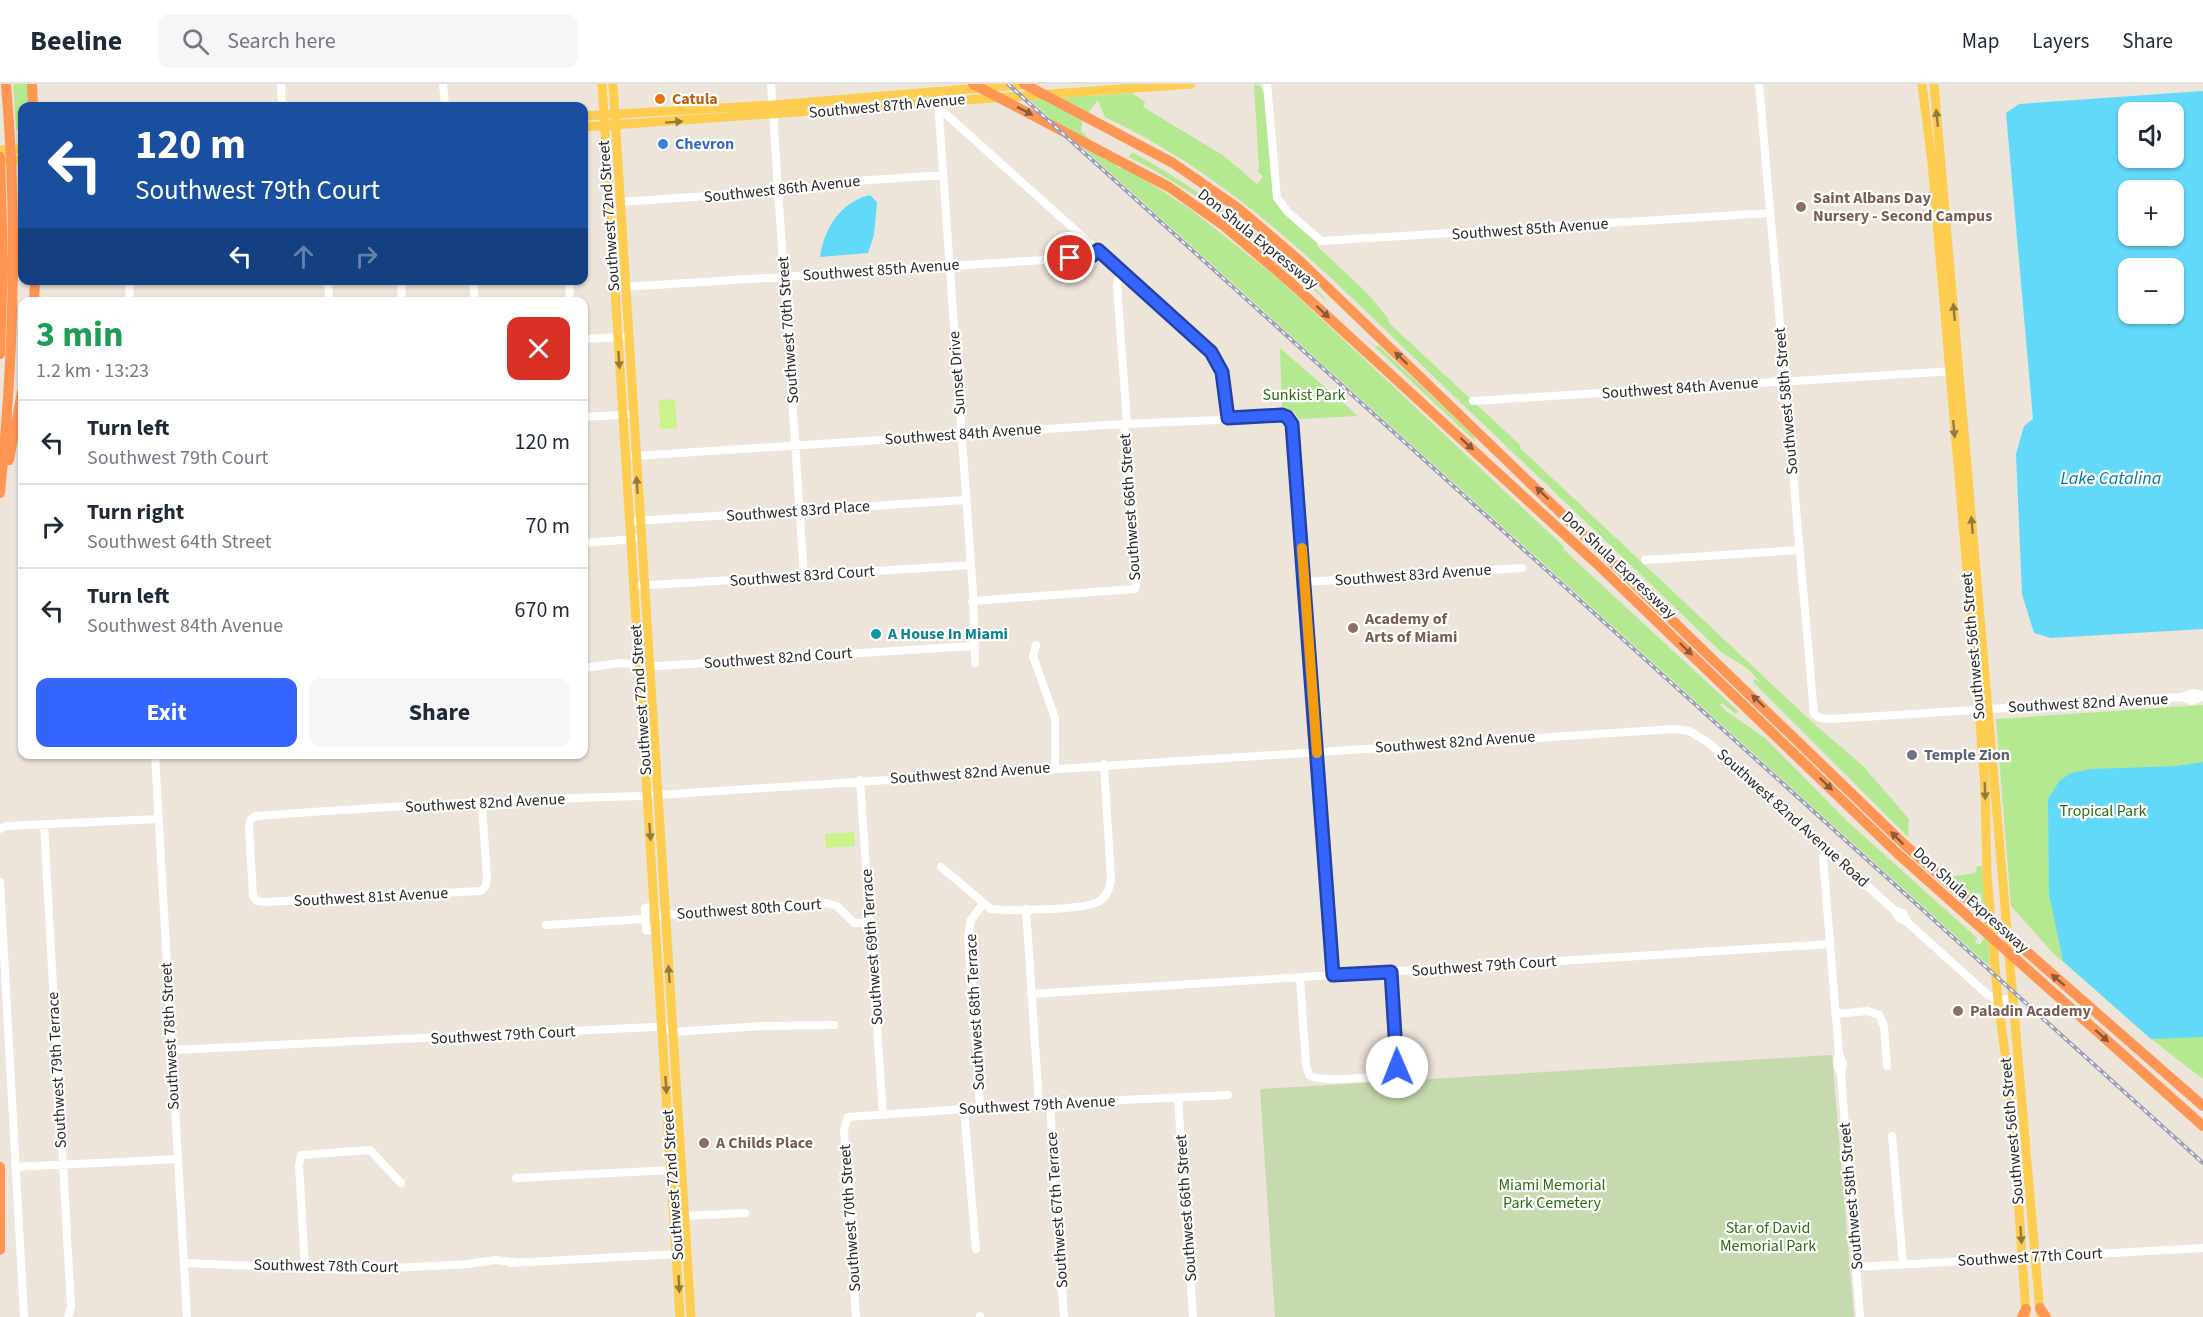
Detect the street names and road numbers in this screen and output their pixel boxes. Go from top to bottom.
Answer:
street label: Southwest 87th Avenue [808,88,966,124]
street label: Southwest 72nd Street [593,139,625,292]
street label: Southwest 86th Avenue [703,170,861,208]
street label: Don Shula Expressway [1193,183,1323,295]
street label: Southwest 85th Avenue [1451,213,1609,245]
street label: Southwest 85th Avenue [802,254,960,286]
street label: Southwest 70th Street [772,255,804,404]
street label: Southwest 58th Street [1769,326,1803,476]
street label: Sunset Drive [943,330,971,416]
street label: Southwest 84th Avenue [1601,372,1759,404]
street label: Southwest 84th Avenue [884,418,1042,450]
street label: Southwest 66th Street [1114,432,1146,581]
street label: Southwest 83rd Place [725,495,871,527]
street label: Don Shula Expressway [1557,506,1681,624]
street label: Southwest 83rd Avenue [1334,559,1492,591]
street label: Southwest 83rd Court [729,560,876,592]
street label: Southwest 56th Street [1956,571,1990,721]
street label: Southwest 72nd Street [625,623,657,776]
street label: Southwest 82nd Court [703,642,853,674]
street label: Southwest 82nd Avenue [2007,688,2169,718]
street label: Southwest 82nd Avenue [1374,725,1536,759]
street label: Southwest 82nd Avenue Road [1712,744,1874,892]
street label: Southwest 82nd Avenue [889,756,1051,790]
street label: Southwest 82nd Avenue [404,788,566,818]
street label: Don Shula Expressway [1908,842,2034,958]
street label: Southwest 69th Terrace [856,868,888,1026]
street label: Southwest 81st Avenue [293,882,449,912]
street label: Southwest 80th Court [676,893,823,925]
street label: Southwest 68th Terrace [960,933,990,1091]
street label: Southwest 79th Court [1411,950,1558,982]
street label: Southwest 78th Street [155,961,185,1110]
street label: Southwest 79th Terrace [42,991,72,1149]
street label: Southwest 79th Court [430,1020,577,1050]
street label: Southwest 56th Street [1995,1056,2029,1206]
street label: Southwest 79th Avenue [958,1090,1116,1120]
street label: Southwest 72nd Street [657,1108,689,1261]
street label: Southwest 58th Street [1834,1121,1868,1271]
street label: Southwest 67th Terrace [1041,1131,1073,1289]
street label: Southwest 66th Street [1170,1133,1202,1282]
street label: Southwest 70th Street [834,1143,866,1292]
street label: Southwest 77th Court [1957,1242,2104,1272]
street label: Southwest 78th Court [253,1254,399,1278]

